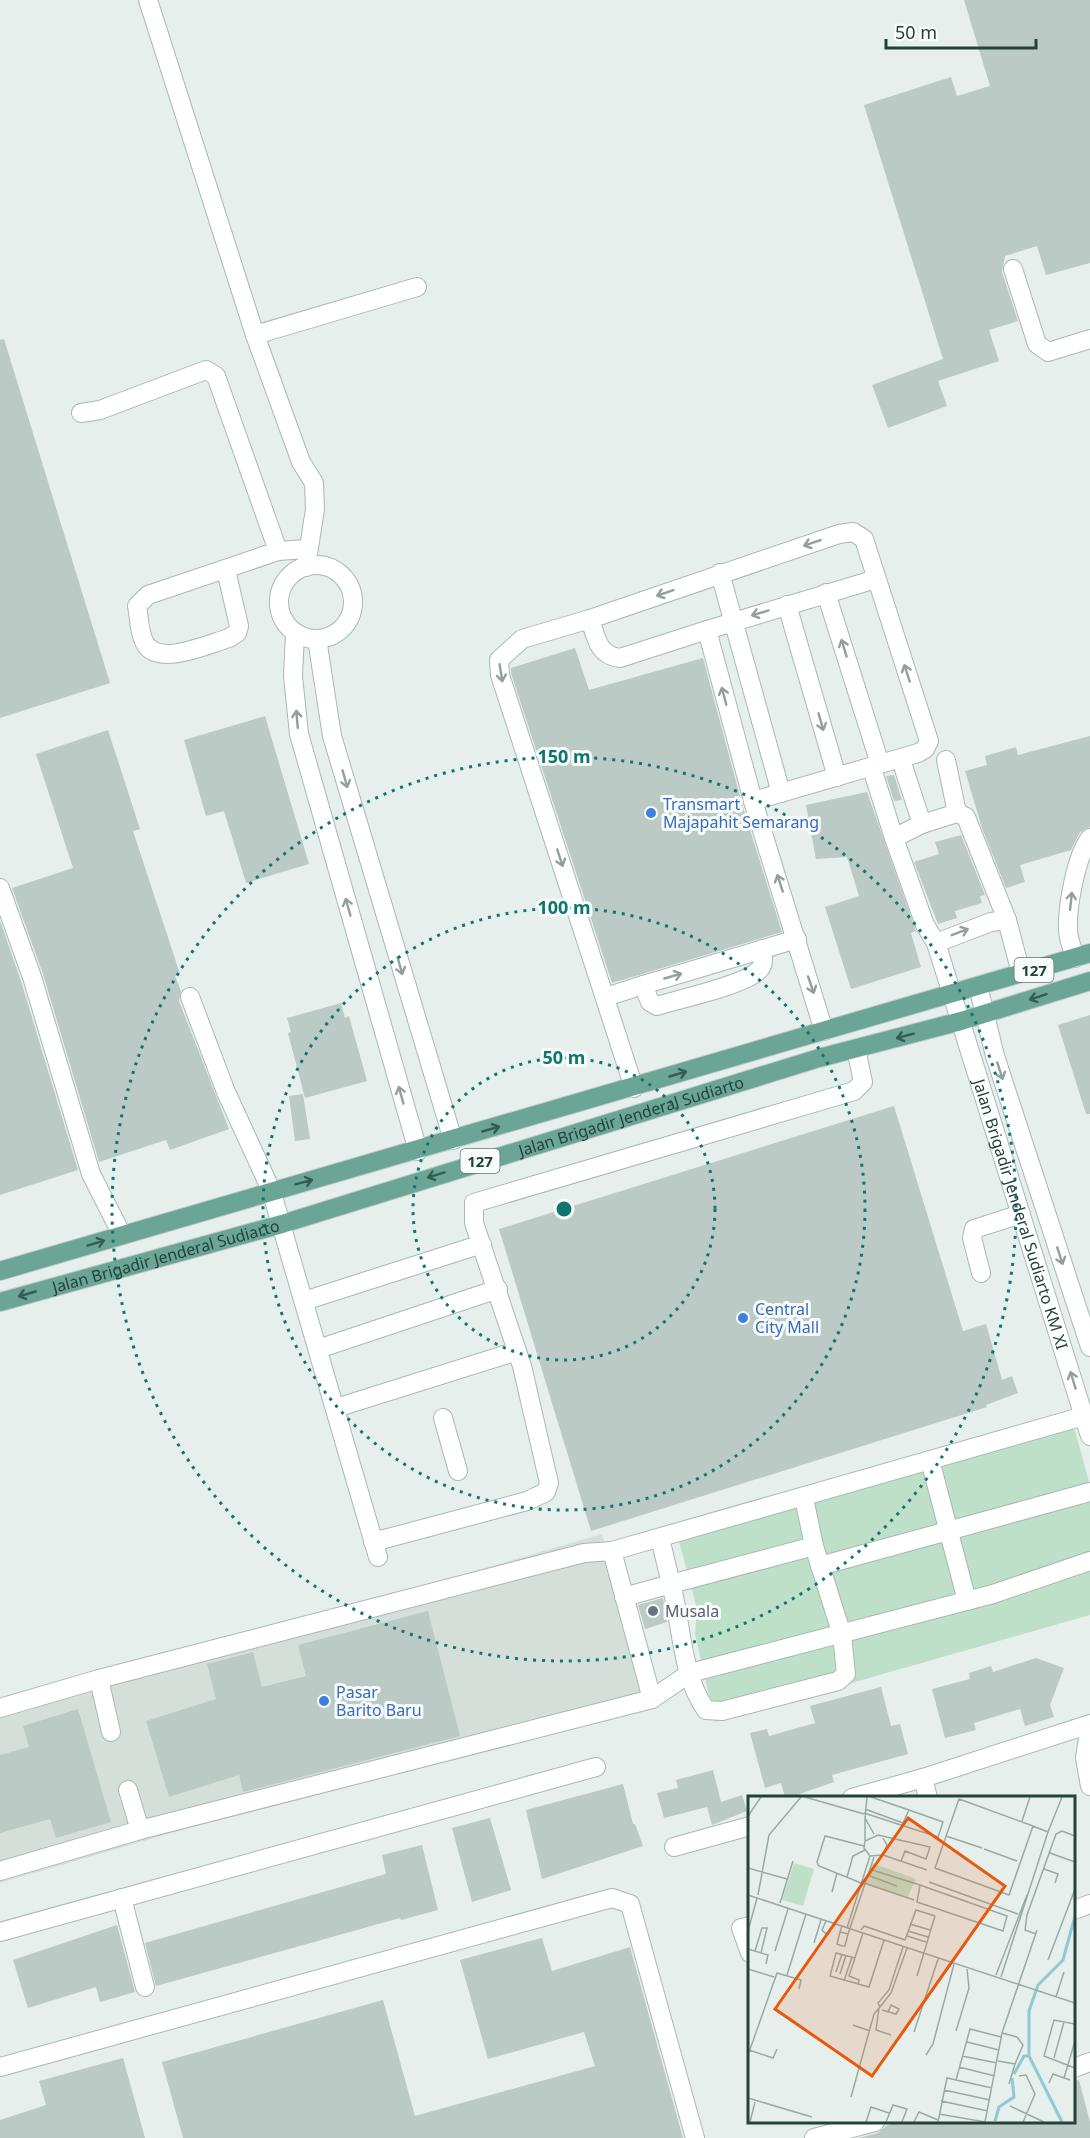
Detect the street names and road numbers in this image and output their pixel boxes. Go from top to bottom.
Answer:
road number: 127 [1014,958,1054,982]
street label: Jalan Brigadir Jenderal Sudiarto [514,1071,747,1162]
street label: Jalan Brigadir Jenderal Sudiarto KM XI [968,1074,1073,1352]
road number: 127 [460,1149,500,1173]
street label: Jalan Brigadir Jenderal Sudiarto [48,1214,282,1299]

